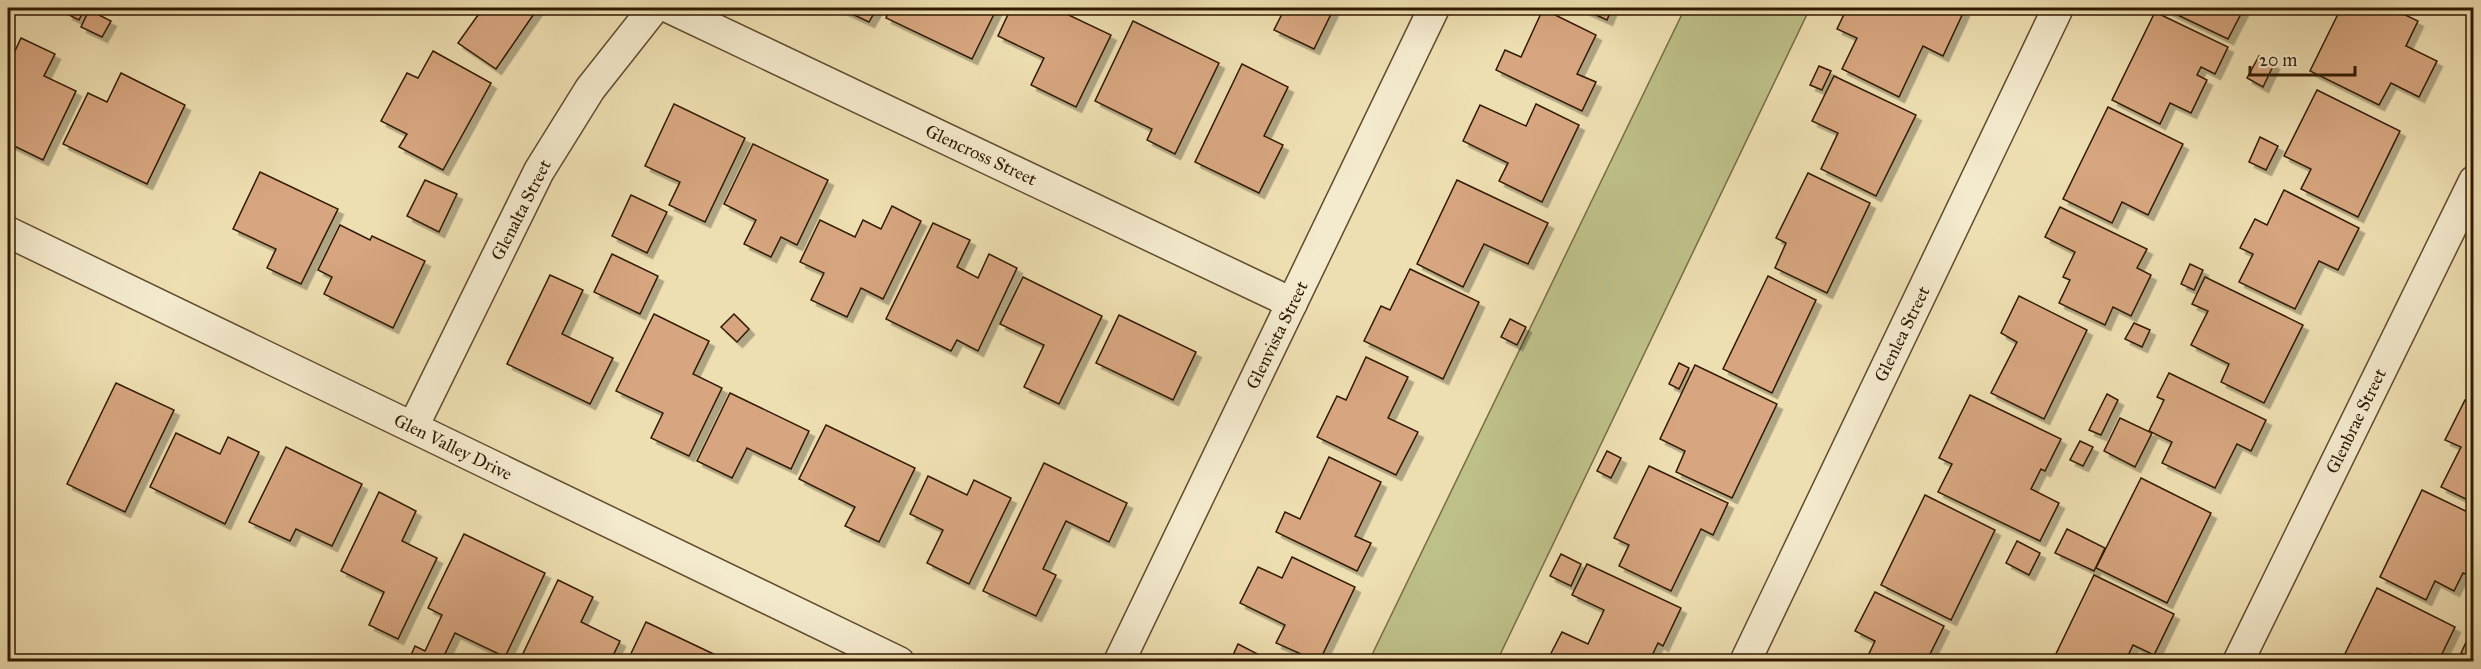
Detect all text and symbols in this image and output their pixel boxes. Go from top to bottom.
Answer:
scale bar [2250,39,2355,77]
text: 20 m [2259,49,2297,71]
street label: Glencross Street [922,120,1041,191]
street label: Glenalta Street [486,155,556,264]
street label: Glenvista Street [1241,277,1313,393]
street label: Glenlea Street [1869,282,1935,385]
street label: Glenbrae Street [2321,364,2391,477]
street label: Glen Valley Drive [390,409,516,485]

